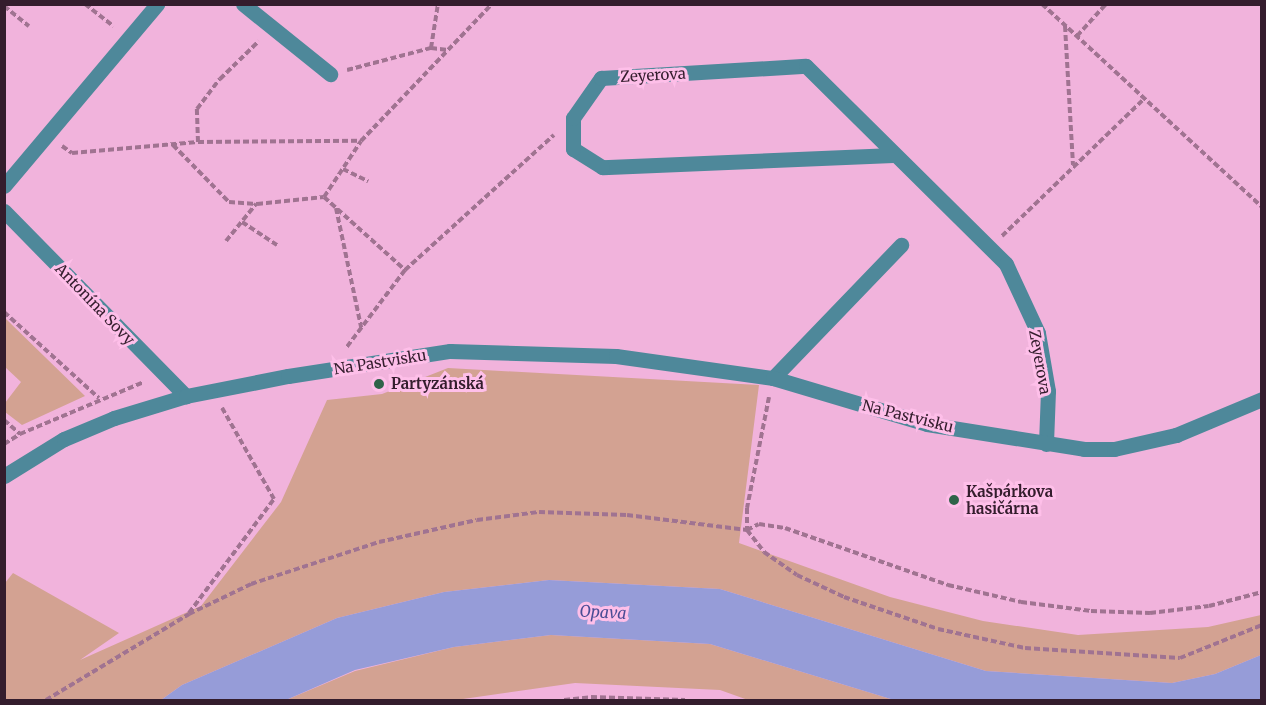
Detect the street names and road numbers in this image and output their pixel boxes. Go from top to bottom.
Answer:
street label: Zeyerova [620,64,686,86]
street label: Antonína Sovy [52,259,138,349]
street label: Zeyerova [1025,328,1055,396]
street label: Na Pastvisku [332,346,428,378]
street label: Na Pastvisku [860,396,956,436]

